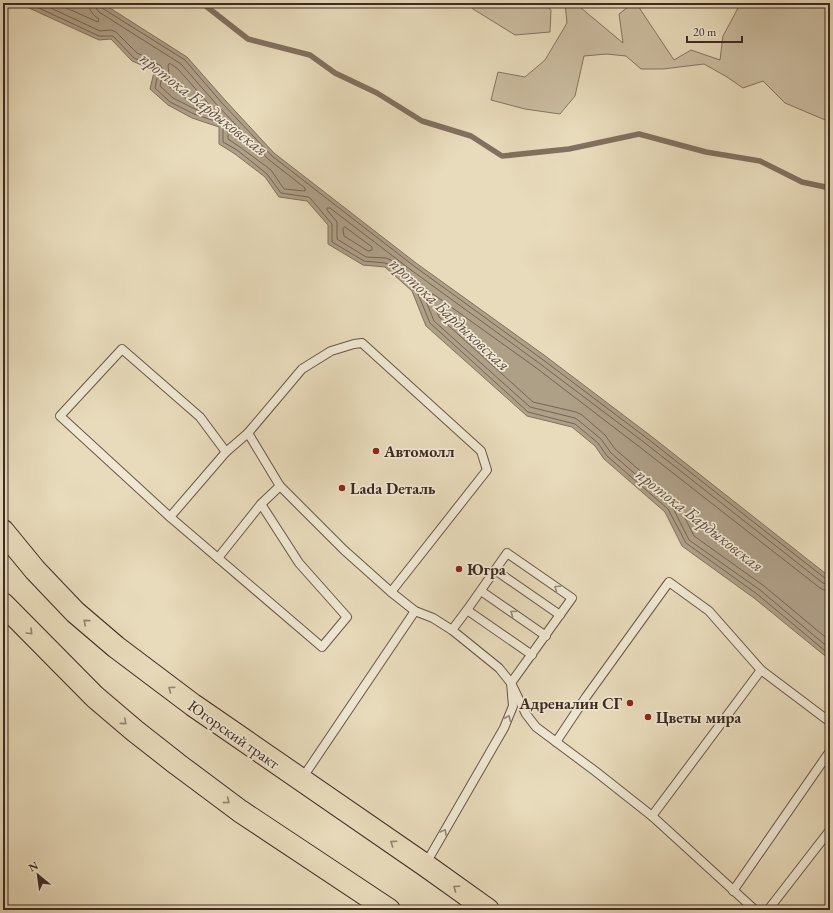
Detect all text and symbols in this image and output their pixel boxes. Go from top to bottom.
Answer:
scale bar [687,18,742,44]
text: 20 m [693,24,717,40]
water label: протока Бардыковская [136,47,272,161]
water label: протока Бардыковская [385,253,515,375]
place label: Автомолл [383,441,455,462]
marker: Автомолл [371,446,381,456]
water label: протока Бардыковская [632,463,768,577]
place label: Lada Dеталь [350,478,436,499]
marker: Lada Dеталь [337,483,347,493]
place label: Югра [467,559,507,580]
marker: Югра [454,564,464,574]
one-way arrow [554,585,561,592]
one-way arrow [511,611,518,618]
one-way arrow [84,619,91,626]
one-way arrow [25,627,33,635]
one-way arrow [169,687,176,694]
place label: Адреналин СГ [518,693,623,714]
street label: Югорский тракт [184,695,284,774]
marker: Адреналин СГ [625,698,635,708]
place label: Цветы мира [656,707,742,728]
marker: Цветы мира [643,712,653,722]
one-way arrow [503,715,511,722]
one-way arrow [119,717,127,724]
one-way arrow [222,796,229,803]
one-way arrow [440,828,447,836]
one-way arrow [390,840,397,848]
north arrow [18,855,58,895]
text: N [26,858,41,875]
one-way arrow [454,886,461,893]

